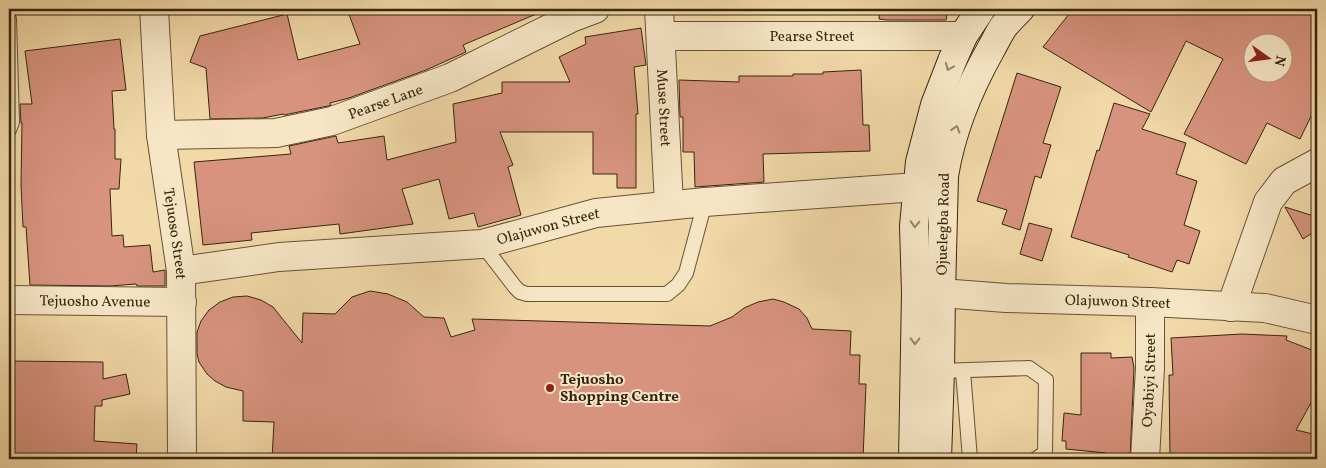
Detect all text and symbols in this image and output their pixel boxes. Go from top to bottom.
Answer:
street label: Pearse Street [769,27,855,48]
north arrow [1244,32,1294,82]
text: N [1269,54,1290,68]
one-way arrow [945,62,955,70]
street label: Muse Street [650,68,675,147]
street label: Pearse Lane [346,80,426,126]
one-way arrow [951,125,961,133]
street label: Ojuelegba Road [932,172,956,276]
street label: Tejuoso Street [157,187,190,280]
street label: Olajuwon Street [495,204,601,251]
one-way arrow [909,220,920,228]
street label: Tejuosho Avenue [39,291,151,314]
street label: Olajuwon Street [1064,291,1171,315]
street label: Oyabiyi Street [1138,333,1162,428]
one-way arrow [910,338,920,346]
place label: Tejuosho Shopping Centre [560,370,679,408]
marker: Tejuosho Shopping Centre [544,382,556,394]

